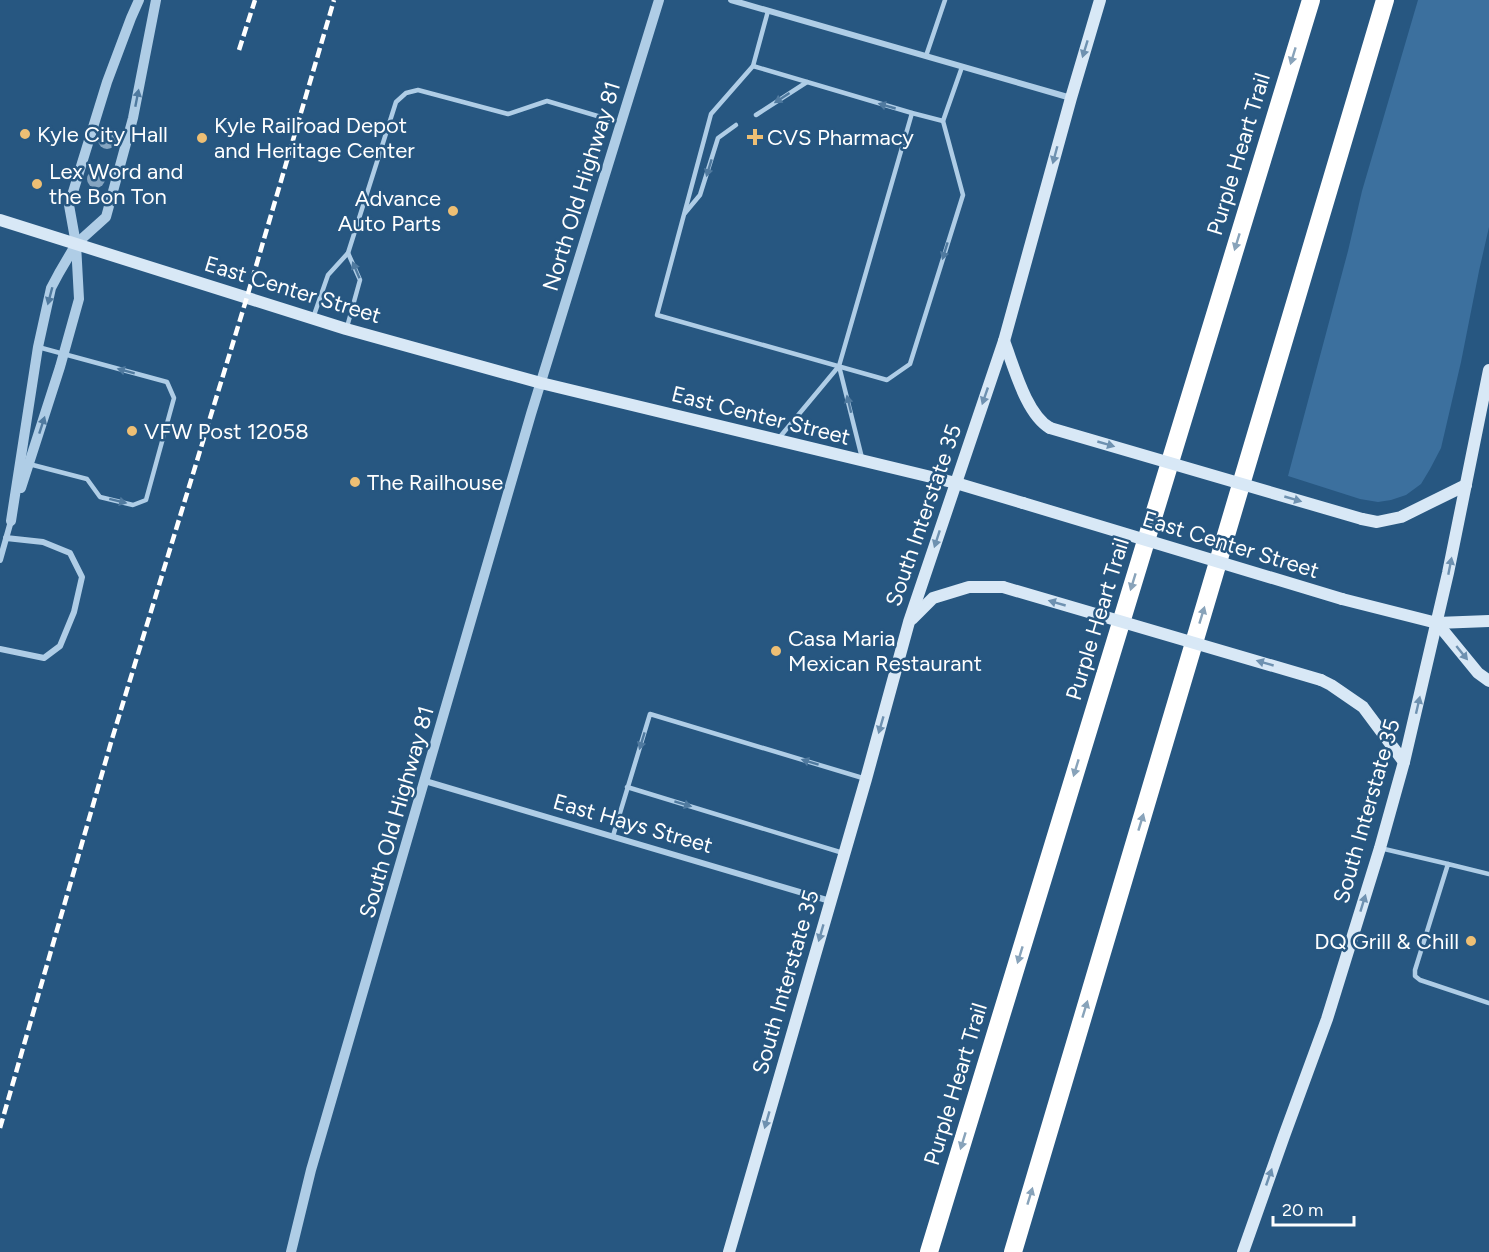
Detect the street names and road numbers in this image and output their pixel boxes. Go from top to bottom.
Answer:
street label: Purple Heart Trail [1201,70,1276,239]
street label: North Old Highway 81 [537,78,626,294]
street label: East Center Street [201,250,384,329]
street label: East Center Street [669,380,853,451]
street label: South Interstate 35 [880,421,967,610]
street label: East Center Street [1139,505,1322,584]
street label: Purple Heart Trail [1060,535,1135,704]
street label: South Old Highway 81 [353,703,440,921]
street label: South Interstate 35 [1327,716,1406,906]
street label: East Hays Street [550,788,716,859]
street label: South Interstate 35 [746,887,825,1077]
street label: Purple Heart Trail [918,1000,993,1169]

